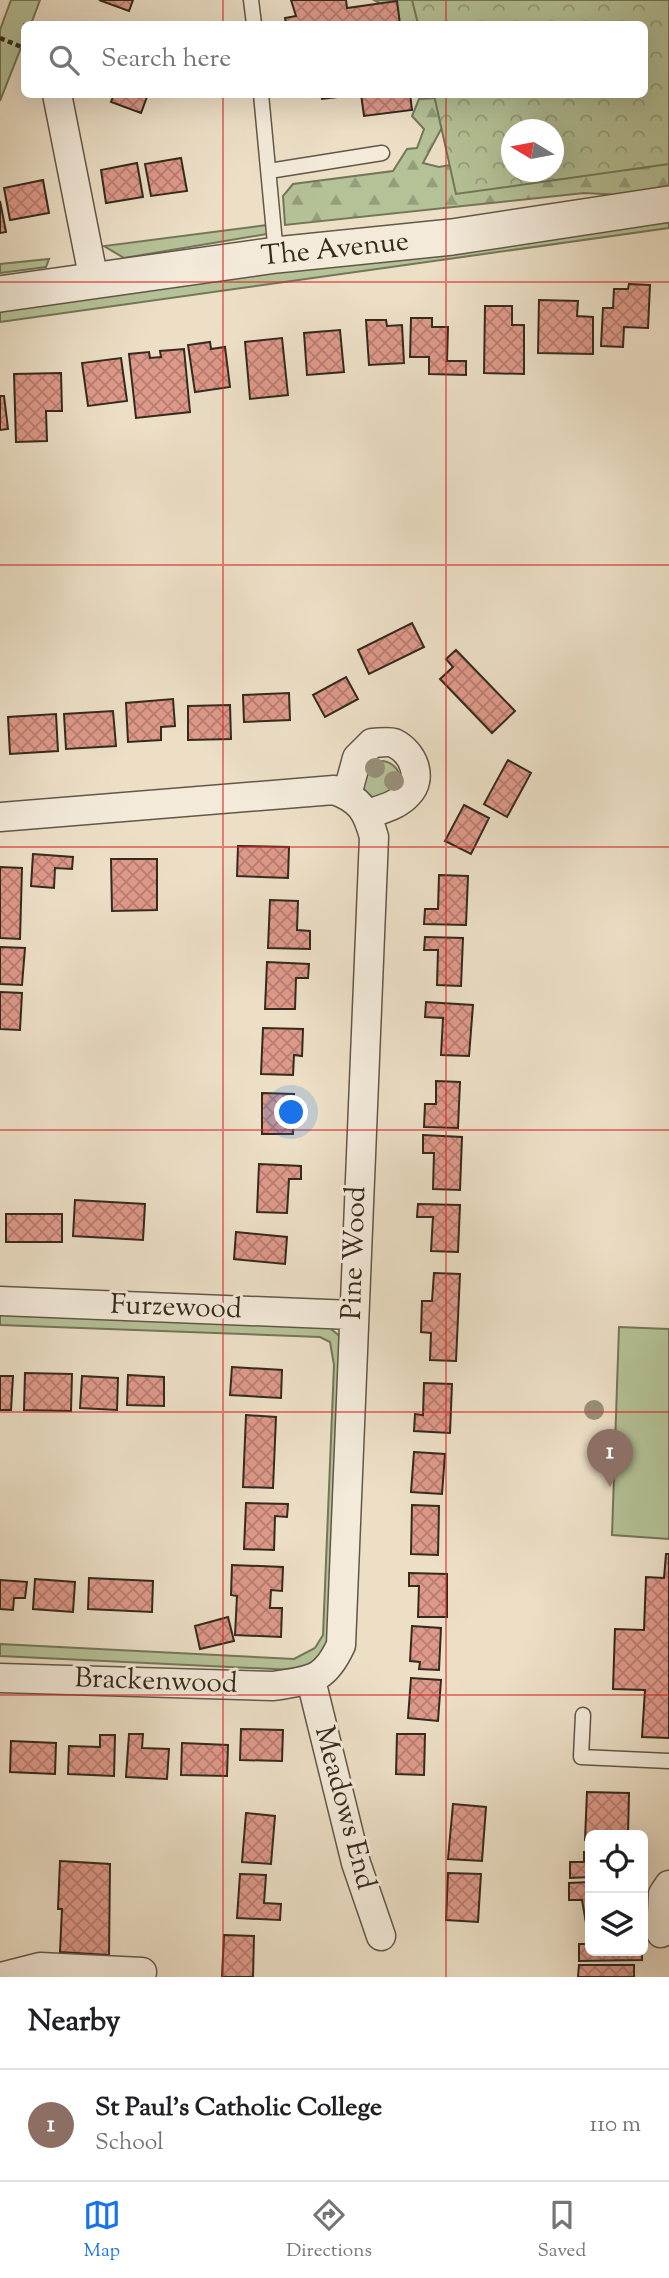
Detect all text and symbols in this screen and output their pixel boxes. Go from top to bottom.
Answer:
search box [21,21,648,98]
icon: search [45,41,83,79]
text: Search here [101,41,231,78]
north arrow [501,119,564,182]
street label: The Avenue [259,222,411,278]
your location [274,1095,308,1129]
street label: Pine Wood [333,1185,377,1320]
street label: Furzewood [110,1286,243,1330]
pin: 1 [587,1429,633,1487]
street label: Brackenwood [74,1659,238,1705]
street label: Meadows End [303,1722,385,1894]
map controls [585,1830,648,1956]
button: locate [585,1830,648,1893]
button: layers [585,1893,648,1956]
text: Nearby [28,2001,120,2044]
text: St Paul's Catholic College [95,2090,382,2127]
text: 1 [47,2109,55,2142]
text: 110 m [590,2109,641,2142]
text: School [95,2127,164,2160]
tab: Map [83,2196,121,2265]
tab: Directions [286,2196,372,2265]
tab: Saved [537,2196,586,2265]

